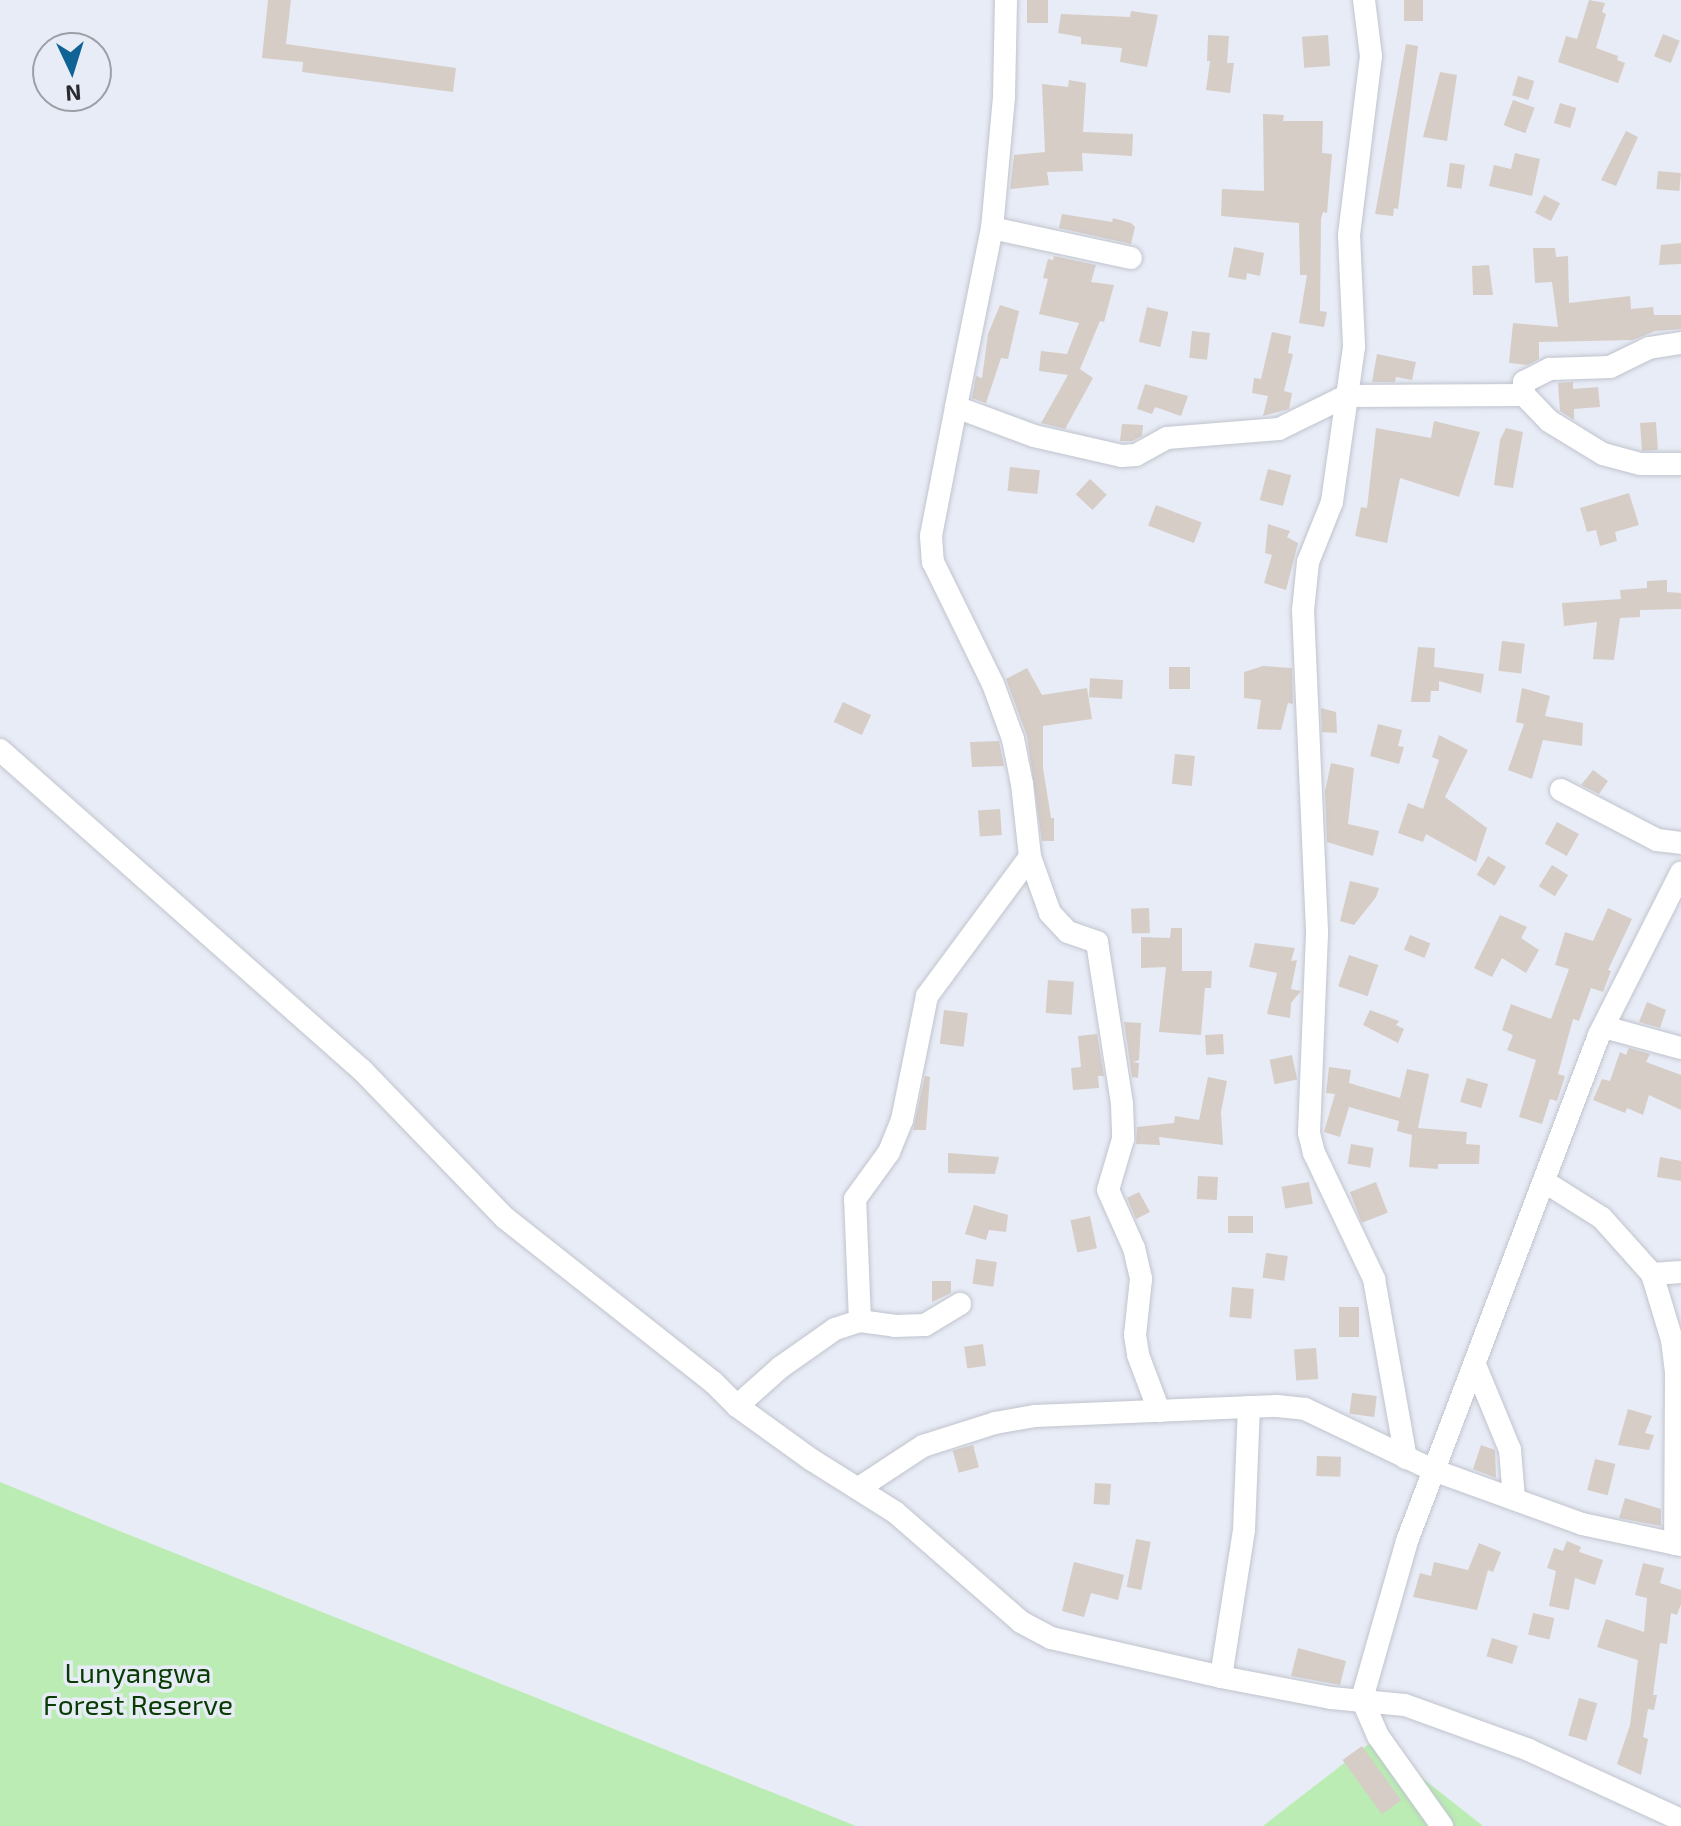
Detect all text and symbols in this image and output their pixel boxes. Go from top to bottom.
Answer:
north arrow [32,32,112,112]
text: N [65,80,82,107]
park label: Lunyangwa Forest Reserve [43,1655,233,1721]

